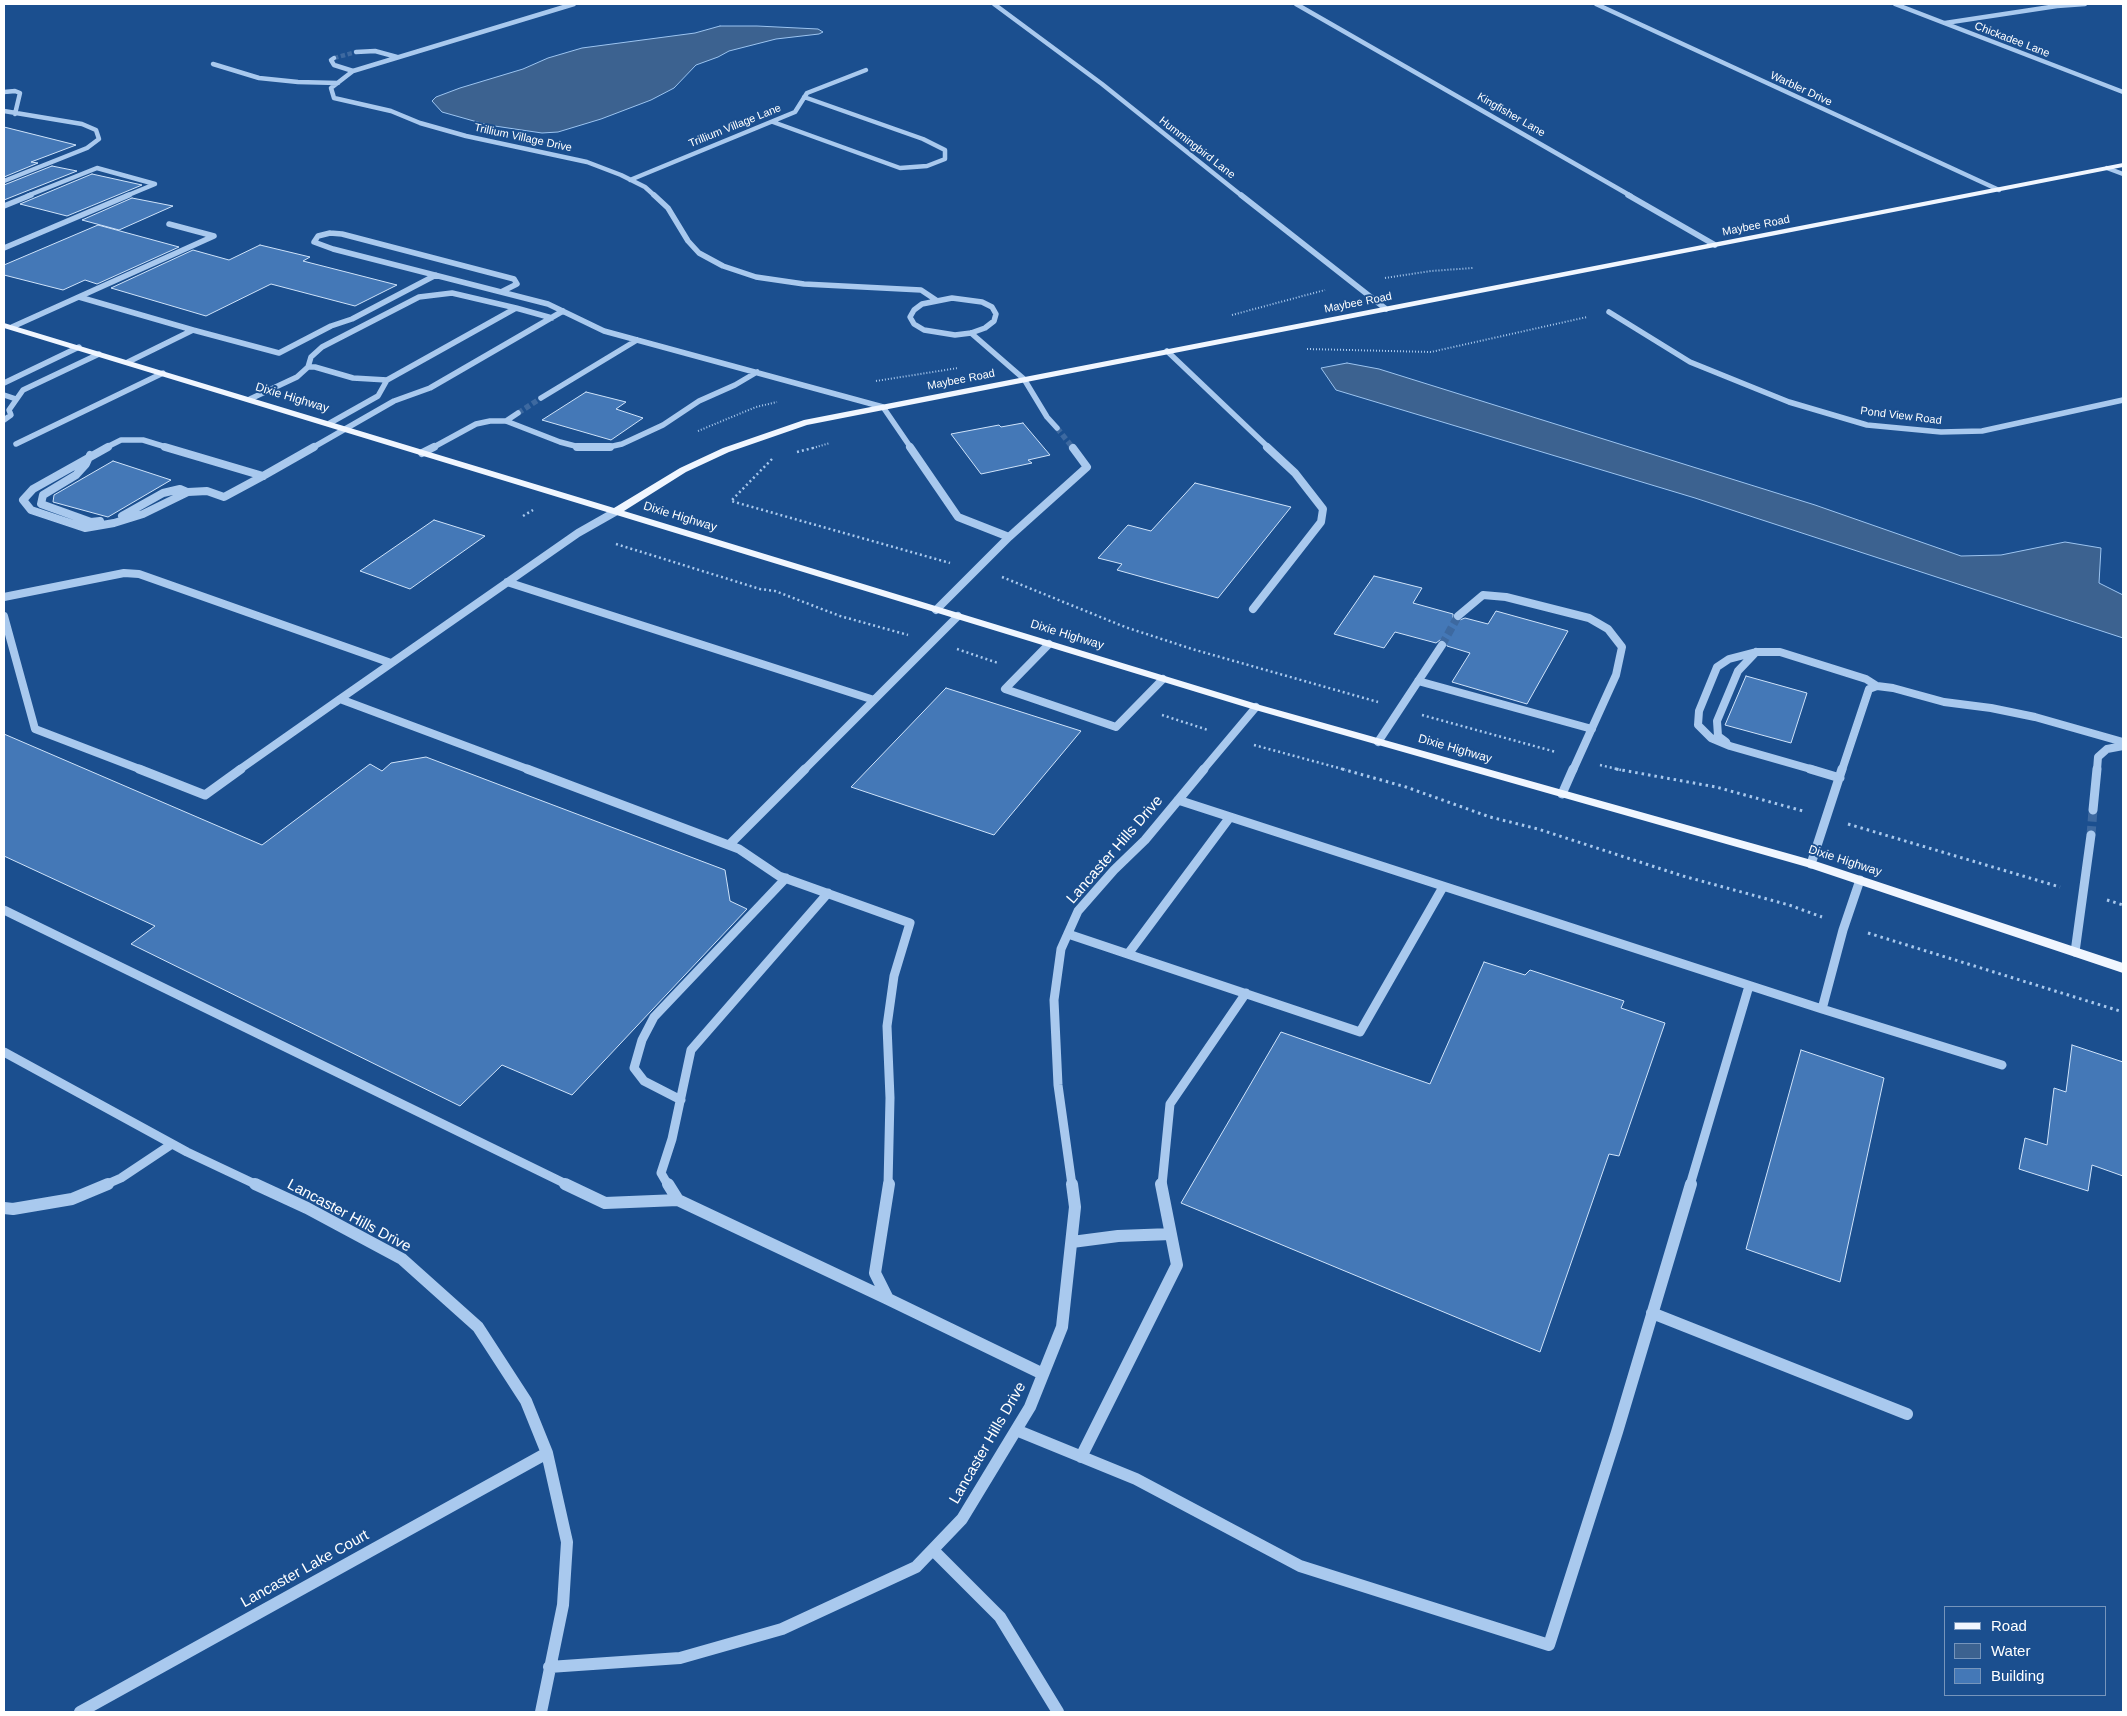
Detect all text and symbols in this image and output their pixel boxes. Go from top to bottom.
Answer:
street label: Chickadee Lane [1973,20,2051,60]
street label: Warbler Drive [1768,69,1834,109]
street label: Kingfisher Lane [1475,90,1547,140]
street label: Trillium Village Lane [687,101,783,151]
street label: Hummingbird Lane [1156,114,1238,182]
street label: Trillium Village Drive [473,121,573,155]
street label: Maybee Road [1721,213,1791,239]
street label: Maybee Road [1323,290,1393,316]
street label: Maybee Road [926,367,996,393]
street label: Dixie Highway [254,380,330,416]
street label: Pond View Road [1860,404,1942,428]
street label: Dixie Highway [642,499,718,535]
street label: Dixie Highway [1029,617,1105,653]
street label: Dixie Highway [1416,732,1494,766]
street label: Lancaster Hills Drive [1063,792,1167,908]
street label: Dixie Highway [1807,842,1883,880]
street label: Lancaster Hills Drive [284,1176,414,1256]
street label: Lancaster Hills Drive [946,1379,1030,1507]
street label: Lancaster Lake Court [238,1526,372,1612]
legend [1944,1606,2107,1696]
text: Road [1991,1617,2027,1634]
text: Water [1991,1642,2030,1659]
text: Building [1991,1667,2044,1684]

